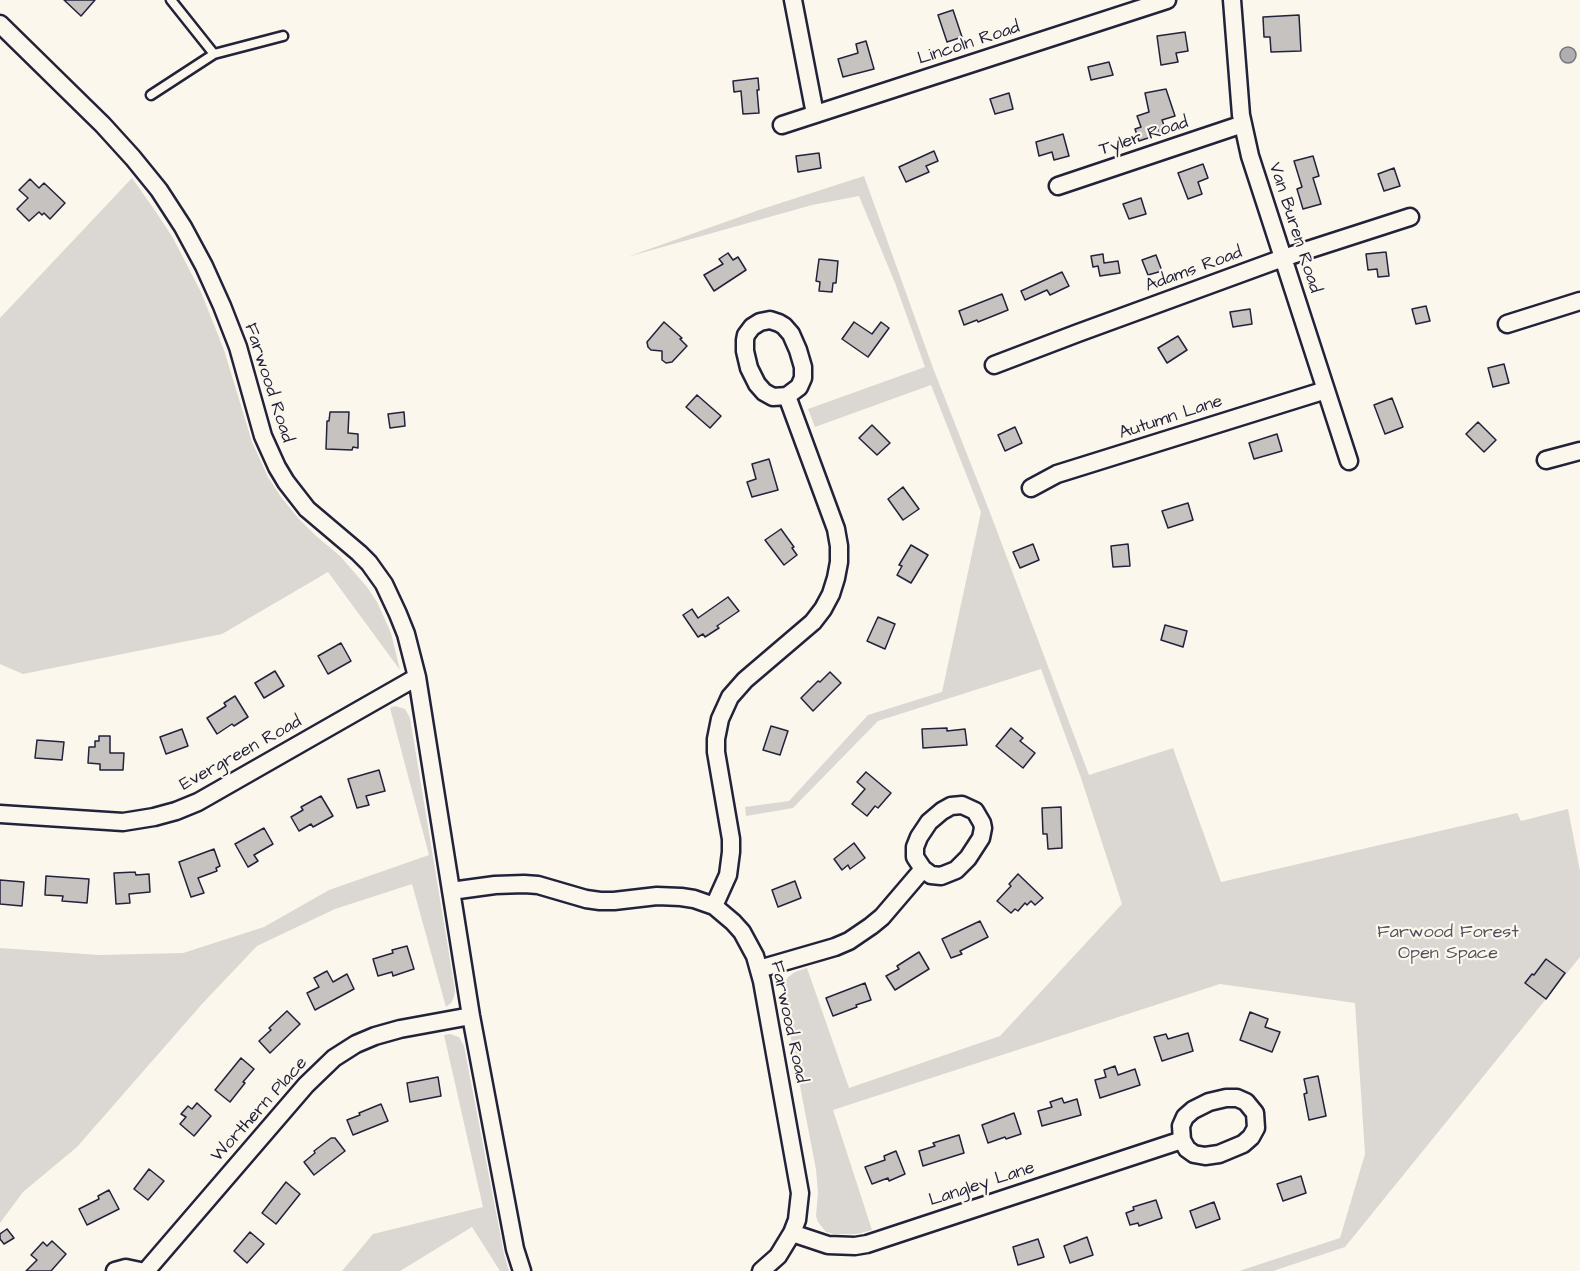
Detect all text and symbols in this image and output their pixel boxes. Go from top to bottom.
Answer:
street label: Lincoln Road [915,17,1023,71]
street label: Tyler Road [1097,112,1191,162]
street label: Van Buren Road [1263,160,1325,296]
street label: Adams Road [1143,242,1245,298]
street label: Farwood Road [239,321,297,445]
street label: Autumn Lane [1116,391,1226,445]
street label: Evergreen Road [176,712,306,796]
park label: Farwood Forest Open Space [1377,922,1519,964]
street label: Farwood Road [765,959,811,1085]
street label: Worthern Place [207,1053,313,1167]
street label: Langley Lane [926,1158,1038,1212]

